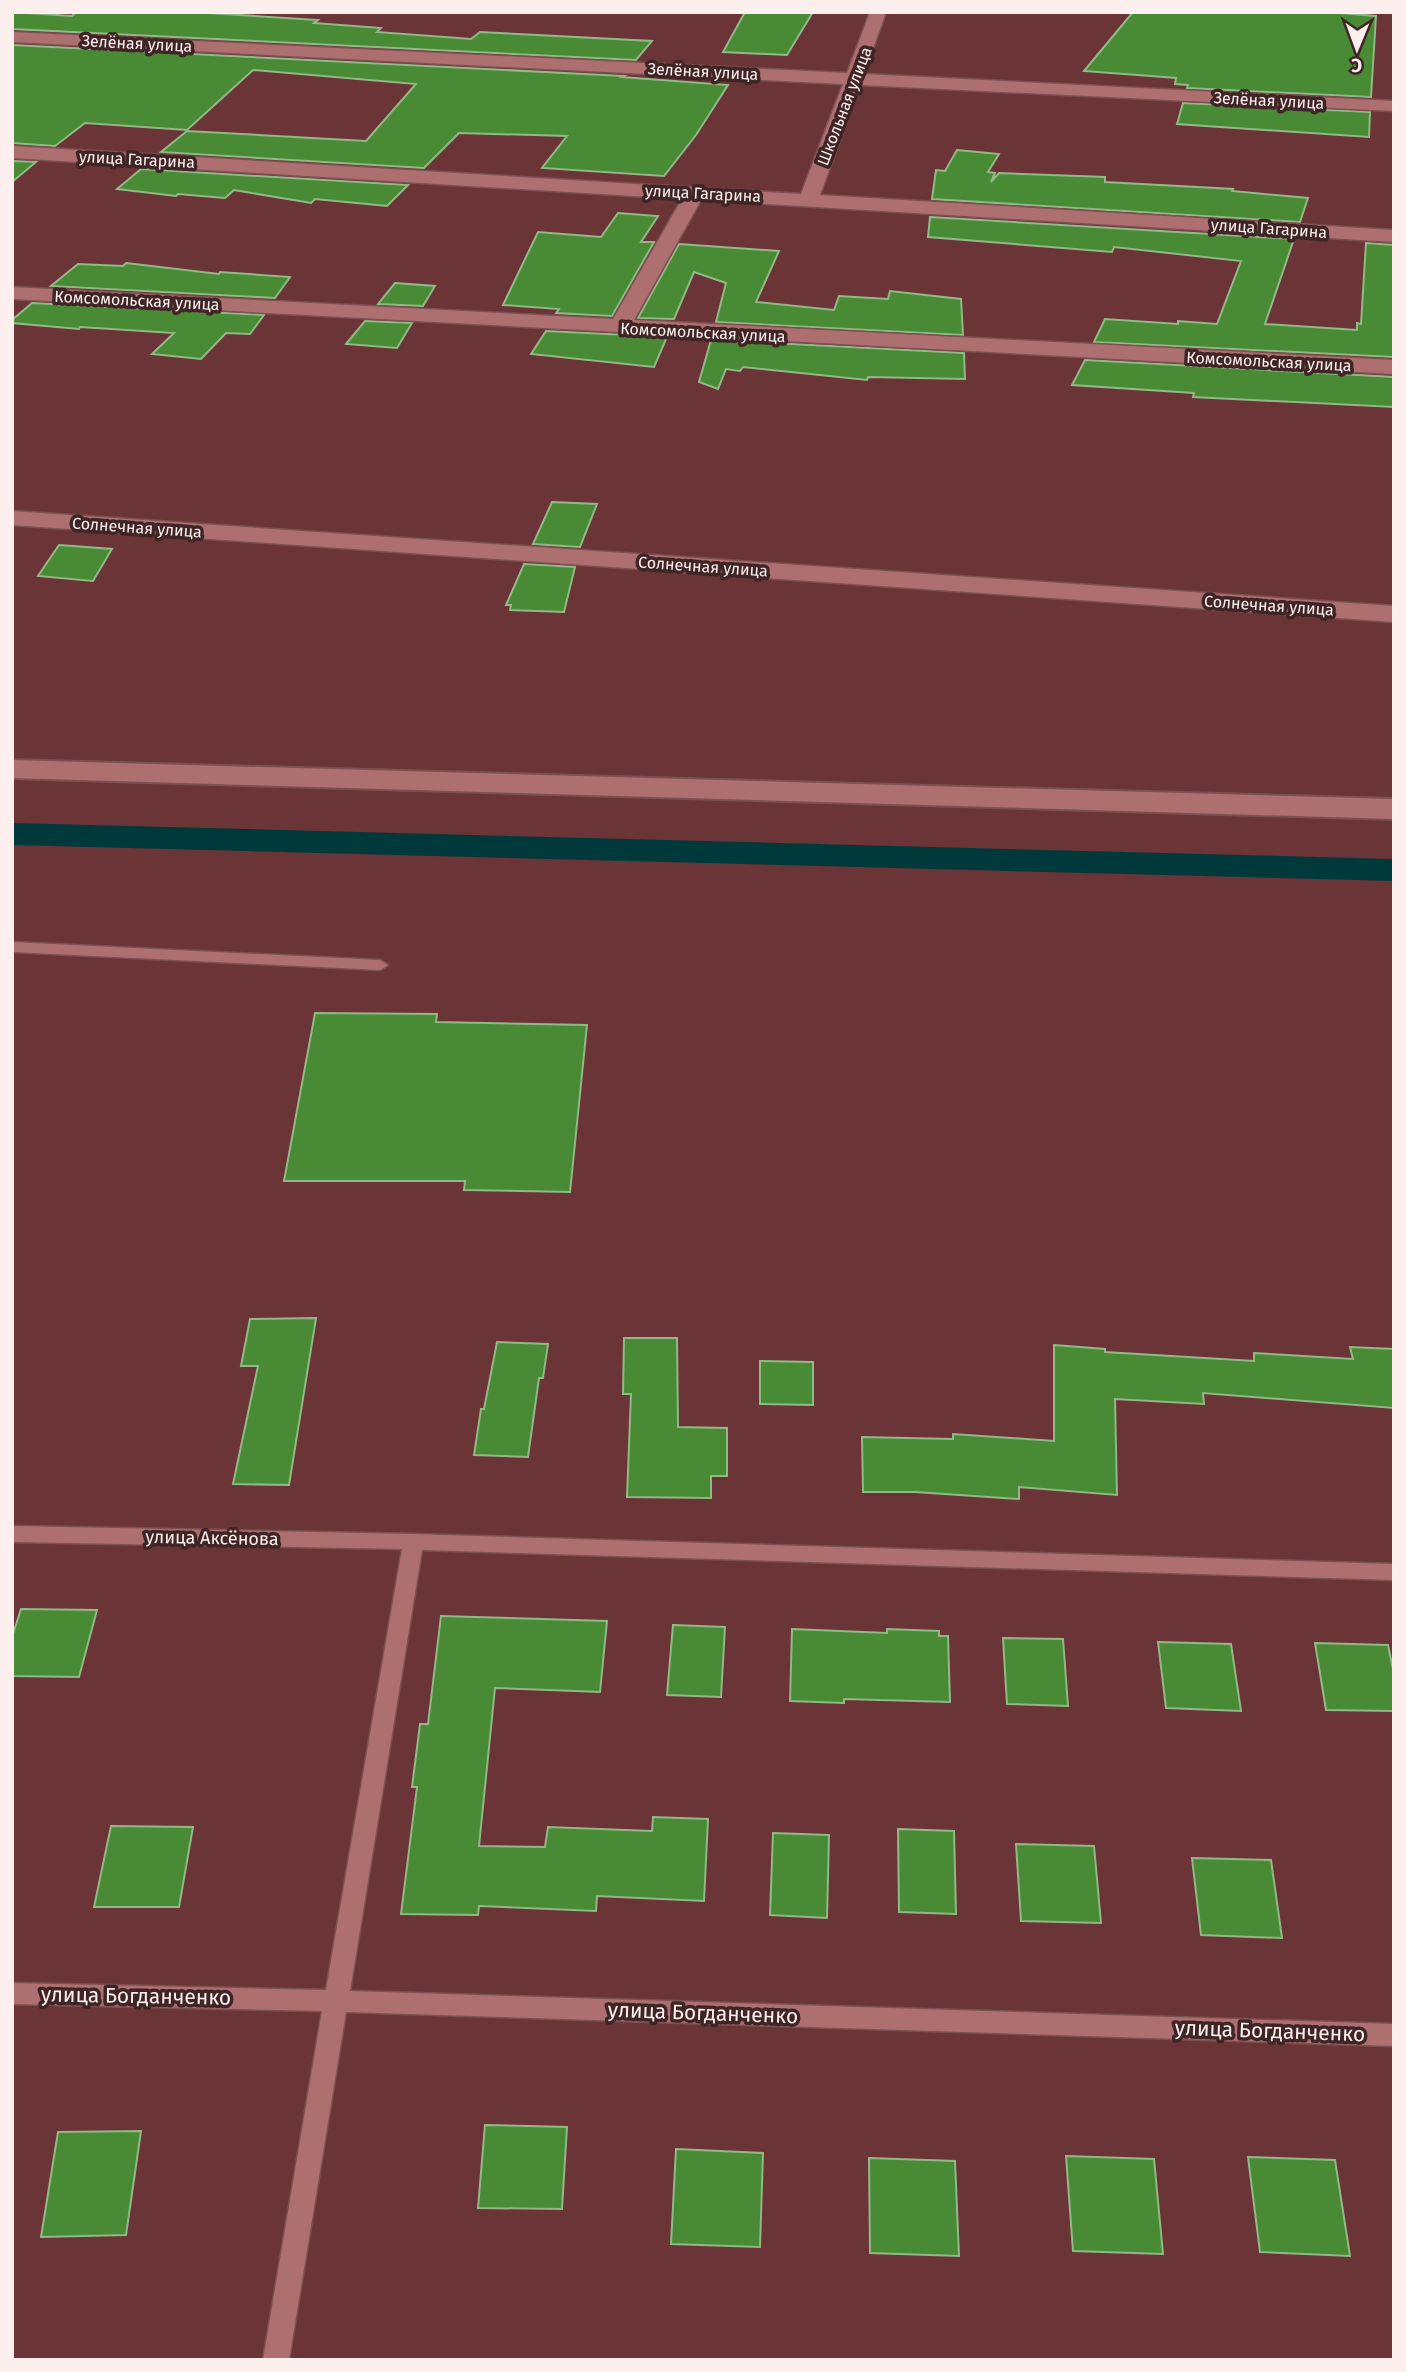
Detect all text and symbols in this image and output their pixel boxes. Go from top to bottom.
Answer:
north arrow [1322,14,1392,84]
street label: Зелёная улица [81,31,193,56]
street label: Школьная улица [813,44,876,168]
text: С [1351,54,1362,77]
street label: Зелёная улица [647,59,759,84]
street label: Зелёная улица [1213,88,1325,113]
street label: улица Гагарина [78,147,196,172]
street label: улица Гагарина [644,181,762,206]
street label: улица Гагарина [1210,215,1328,242]
street label: Комсомольская улица [54,287,220,314]
street label: Комсомольская улица [620,319,786,346]
street label: Комсомольская улица [1186,348,1352,375]
street label: Солнечная улица [72,513,202,542]
street label: Солнечная улица [638,552,768,581]
street label: Солнечная улица [1204,591,1334,620]
street label: улица Аксёнова [145,1526,279,1550]
street label: улица Богданченко [41,1981,231,2011]
street label: улица Богданченко [607,1997,799,2029]
street label: улица Богданченко [1174,2015,1366,2047]

